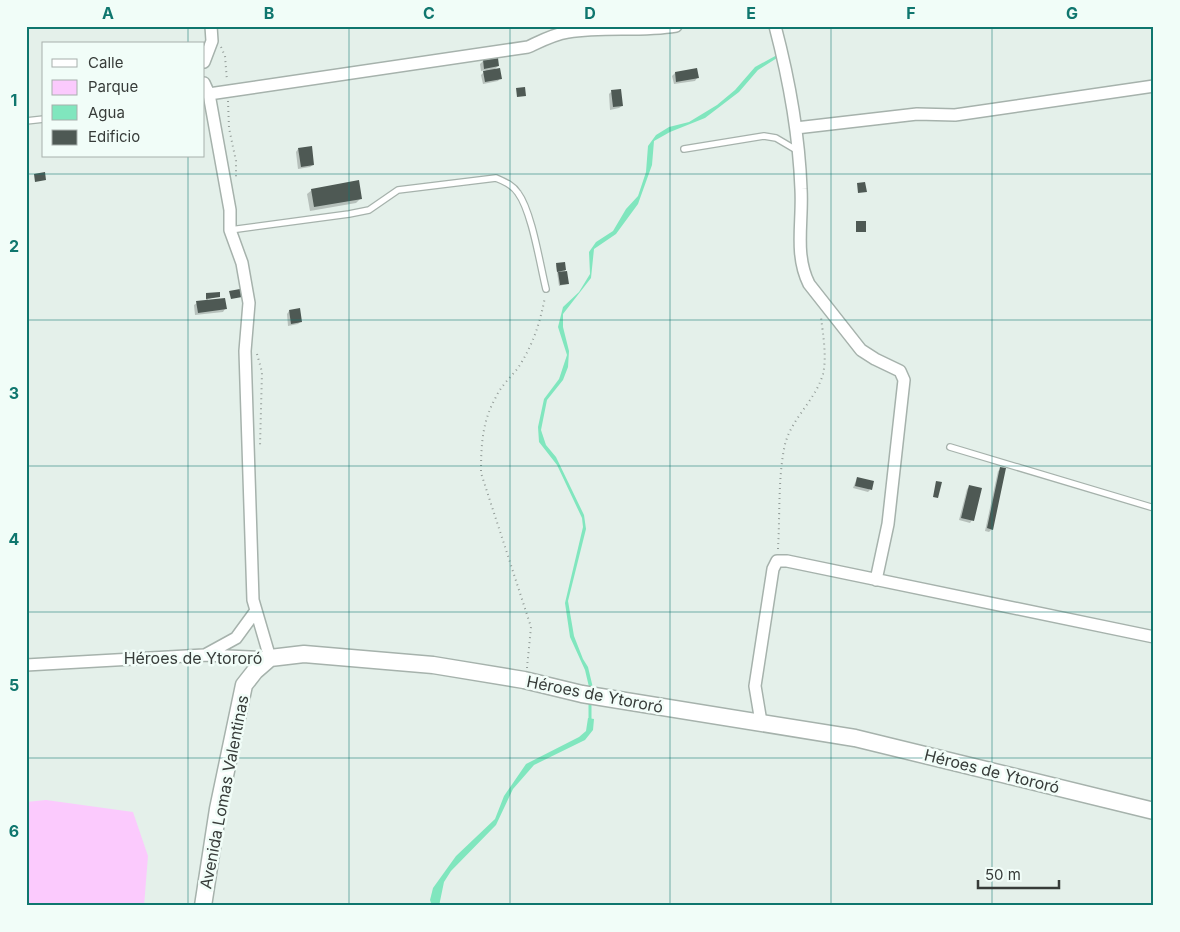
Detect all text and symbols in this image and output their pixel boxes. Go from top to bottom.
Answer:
text: A [102,3,114,23]
text: B [264,3,274,23]
text: C [423,3,435,23]
text: D [584,3,596,23]
text: E [746,3,756,23]
text: F [906,3,916,23]
text: G [1066,3,1078,23]
legend [42,42,205,158]
text: Calle [88,53,123,72]
text: Parque [88,77,138,96]
text: 1 [11,90,17,110]
text: Agua [88,103,125,122]
text: Edificio [88,127,140,146]
text: 2 [9,236,19,256]
text: 3 [9,383,19,403]
text: 4 [9,529,20,549]
street label: Héroes de Ytororó [124,648,262,668]
street label: Héroes de Ytororó [525,671,665,717]
text: 5 [9,675,19,695]
street label: Avenida Lomas Valentinas [195,693,253,891]
street label: Héroes de Ytororó [922,745,1062,797]
text: 6 [9,821,19,841]
scale bar [978,857,1059,889]
text: 50 m [985,865,1021,884]

